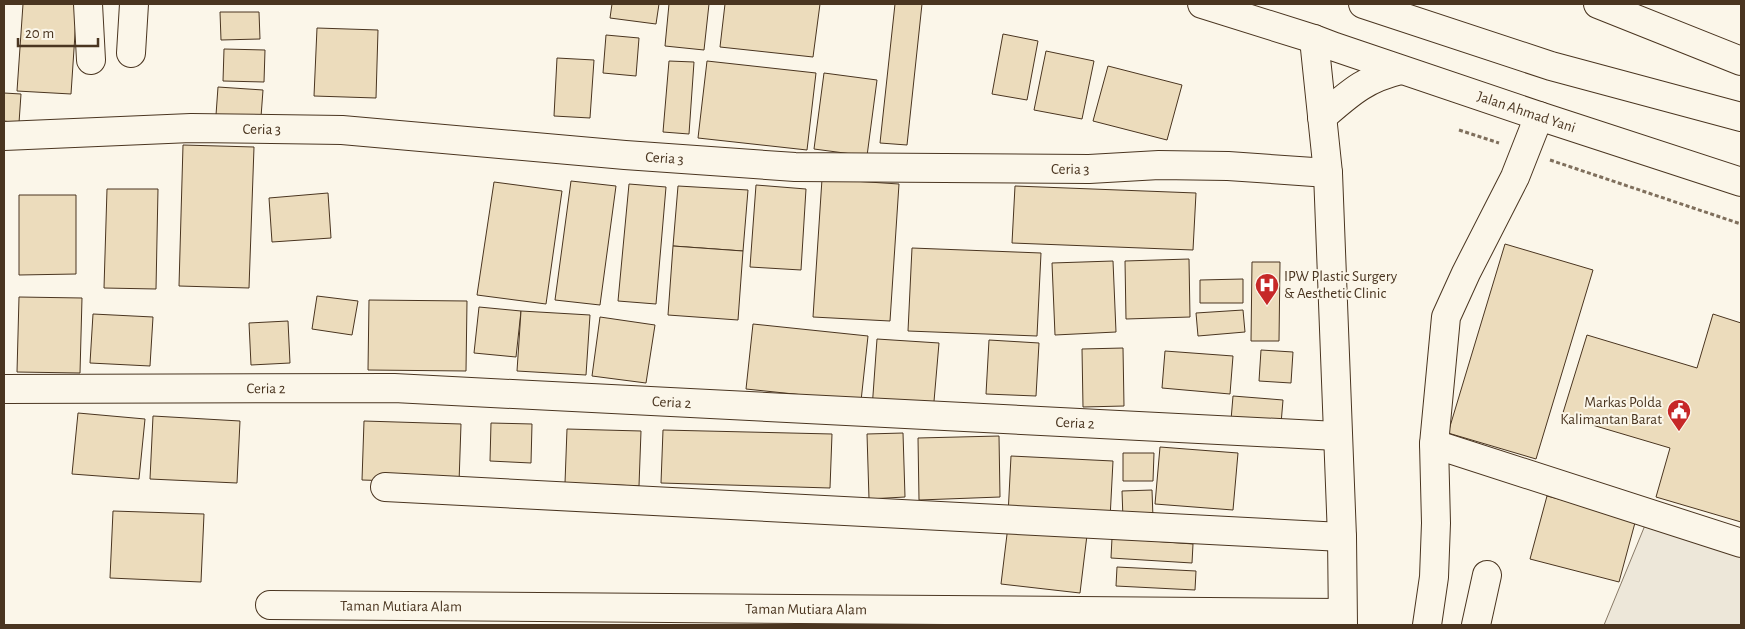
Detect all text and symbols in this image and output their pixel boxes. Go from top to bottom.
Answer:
scale bar [18,15,98,47]
text: 20 m [25,26,54,41]
street label: Jalan Ahmad Yani [1475,88,1578,135]
street label: Ceria 3 [242,121,281,137]
street label: Ceria 3 [645,149,684,167]
street label: Ceria 3 [1051,161,1090,177]
place label: IPW Plastic Surgery & Aesthetic Clinic [1284,269,1398,301]
hospital icon: IPW Plastic Surgery & Aesthetic Clinic [1254,272,1280,306]
street label: Ceria 2 [246,381,286,396]
street label: Ceria 2 [652,394,692,411]
place label: Markas Polda Kalimantan Barat [1560,395,1662,427]
public building icon: Markas Polda Kalimantan Barat [1666,398,1692,432]
street label: Ceria 2 [1055,414,1095,431]
street label: Taman Mutiara Alam [340,598,462,614]
street label: Taman Mutiara Alam [745,601,867,617]

